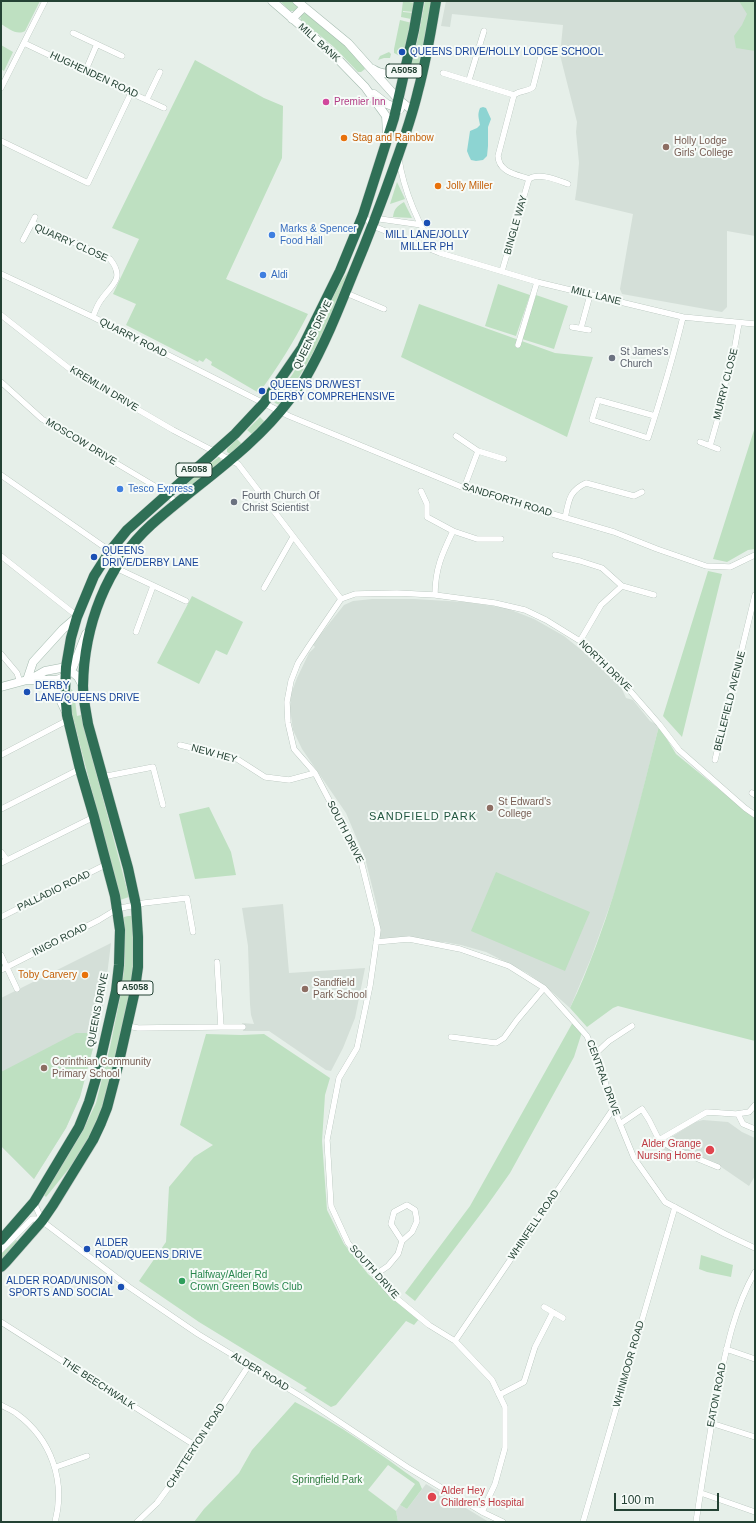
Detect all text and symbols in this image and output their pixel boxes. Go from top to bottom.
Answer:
street label: MILL BANK [296,21,342,65]
place label: QUEENS DRIVE/HOLLY LODGE SCHOOL [410,46,603,58]
marker: QUEENS DRIVE/HOLLY LODGE SCHOOL [397,47,407,57]
street label: HUGHENDEN ROAD [48,49,140,101]
road number: A5058 [386,64,422,78]
place label: Premier Inn [334,96,386,108]
marker: Premier Inn [321,97,331,107]
place label: Stag and Rainbow [352,132,434,144]
marker: Stag and Rainbow [339,133,349,143]
place label: Holly Lodge Girls' College [674,135,733,158]
marker: Holly Lodge Girls' College [661,142,671,152]
place label: Jolly Miller [446,180,493,192]
marker: Jolly Miller [433,181,443,191]
street label: BINGLE WAY [502,194,530,256]
marker: MILL LANE/JOLLY MILLER PH [422,218,432,228]
street label: QUARRY CLOSE [32,221,110,265]
place label: Marks & Spencer Food Hall [280,223,357,246]
place label: MILL LANE/JOLLY MILLER PH [385,229,469,252]
marker: Marks & Spencer Food Hall [267,230,277,240]
place label: Aldi [271,269,288,281]
marker: Aldi [258,270,268,280]
street label: MILL LANE [570,284,622,308]
street label: QUEENS DRIVE [291,298,335,372]
street label: QUARRY ROAD [97,316,169,360]
place label: St James's Church [620,346,669,370]
street label: MURRY CLOSE [711,347,741,421]
marker: St James's Church [607,353,617,363]
street label: KREMLIN DRIVE [68,364,140,414]
place label: QUEENS DR/WEST DERBY COMPREHENSIVE [270,379,395,402]
marker: QUEENS DR/WEST DERBY COMPREHENSIVE [257,386,267,396]
street label: MOSCOW DRIVE [43,416,119,468]
road number: A5058 [176,463,212,477]
street label: SANDFORTH ROAD [460,481,554,519]
place label: Tesco Express [128,483,193,495]
marker: Tesco Express [115,484,125,494]
place label: Fourth Church Of Christ Scientist [242,490,319,514]
marker: Fourth Church Of Christ Scientist [229,497,239,507]
place label: QUEENS DRIVE/DERBY LANE [102,545,199,568]
marker: QUEENS DRIVE/DERBY LANE [89,552,99,562]
street label: NORTH DRIVE [576,638,634,694]
street label: BELLEFIELD AVENUE [712,650,748,752]
place label: DERBY LANE/QUEENS DRIVE [35,680,139,704]
marker: DERBY LANE/QUEENS DRIVE [22,687,32,697]
street label: NEW HEY [190,742,238,766]
place label: St Edward's College [498,796,551,820]
street label: SOUTH DRIVE [324,799,366,865]
marker: St Edward's College [485,803,495,813]
district label: SANDFIELD PARK [369,810,477,824]
street label: PALLADIO ROAD [15,868,93,914]
street label: INIGO ROAD [31,921,89,959]
place label: Toby Carvery [18,969,77,981]
marker: Toby Carvery [80,970,90,980]
street label: QUEENS DRIVE [85,972,111,1048]
place label: Sandfield Park School [313,977,367,1000]
road number: A5058 [117,981,153,995]
marker: Sandfield Park School [300,984,310,994]
street label: CENTRAL DRIVE [584,1038,622,1118]
place label: Corinthian Community Primary School [52,1056,151,1080]
marker: Corinthian Community Primary School [39,1063,49,1073]
place label: Alder Grange Nursing Home [637,1138,701,1162]
marker: Alder Grange Nursing Home [704,1144,716,1156]
street label: WHINFELL ROAD [506,1188,562,1262]
place label: ALDER ROAD/QUEENS DRIVE [95,1237,202,1260]
street label: SOUTH DRIVE [347,1243,401,1301]
marker: ALDER ROAD/QUEENS DRIVE [82,1244,92,1254]
place label: Halfway/Alder Rd Crown Green Bowls Club [190,1269,302,1292]
place label: ALDER ROAD/UNISON SPORTS AND SOCIAL [6,1275,113,1298]
marker: Halfway/Alder Rd Crown Green Bowls Club [177,1276,187,1286]
marker: ALDER ROAD/UNISON SPORTS AND SOCIAL [116,1282,126,1292]
street label: WHINMOOR ROAD [611,1319,647,1409]
street label: ALDER ROAD [229,1350,291,1394]
street label: THE BEECHWALK [59,1356,137,1412]
street label: EATON ROAD [705,1362,729,1428]
street label: CHATTERTON ROAD [164,1401,228,1491]
park label: Springfield Park [292,1474,362,1486]
place label: Alder Hey Children's Hospital [441,1485,524,1508]
scale bar [616,1485,721,1511]
marker: Alder Hey Children's Hospital [426,1491,438,1503]
text: 100 m [621,1493,654,1507]

